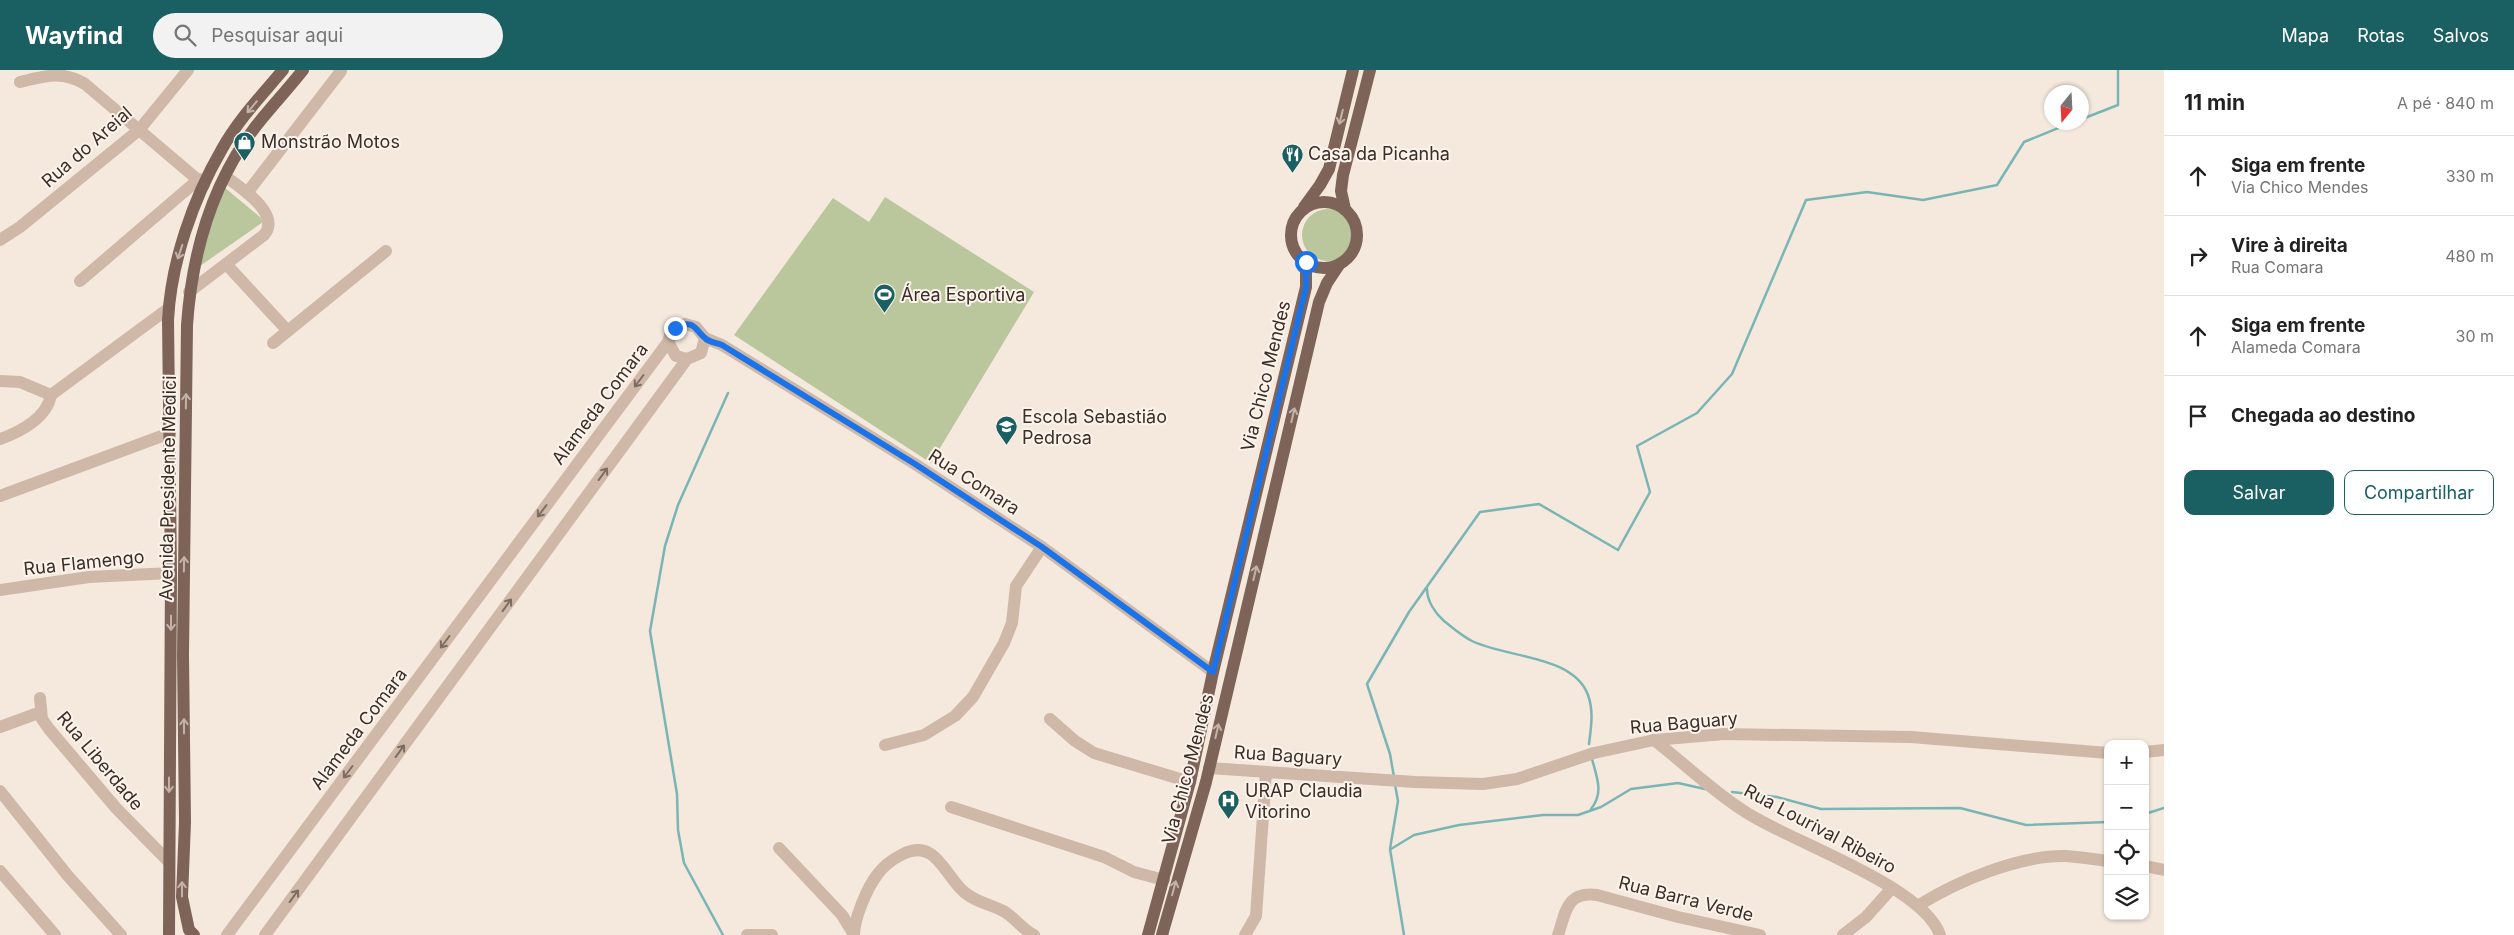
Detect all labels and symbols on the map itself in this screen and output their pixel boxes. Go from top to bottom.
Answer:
north arrow [2044,85,2089,130]
one-way arrow [246,101,258,114]
street label: Rua do Areial [37,102,136,191]
one-way arrow [1336,109,1345,125]
shop icon: Monstrão Motos [233,130,257,161]
place label: Monstrão Motos [261,131,400,152]
restaurant icon: Casa da Picanha [1280,142,1304,173]
place label: Casa da Picanha [1308,143,1450,164]
one-way arrow [175,243,185,259]
route start [1295,251,1318,274]
sports icon: Área Esportiva [873,283,897,314]
place label: Área Esportiva [901,283,1025,305]
street label: Via Chico Mendes [1237,298,1294,453]
route end [664,317,687,340]
street label: Alameda Comara [547,339,652,468]
one-way arrow [634,374,644,388]
street label: Avenida Presidente Medici [155,375,180,601]
one-way arrow [181,394,191,410]
place label: Escola Sebastião Pedrosa [1022,406,1167,448]
one-way arrow [1288,408,1298,424]
school or university icon: Escola Sebastião Pedrosa [994,415,1018,446]
street label: Rua Comara [925,444,1024,519]
one-way arrow [597,468,608,481]
one-way arrow [537,504,547,518]
street label: Rua Flamengo [23,546,145,579]
one-way arrow [179,556,189,572]
one-way arrow [1251,566,1260,582]
one-way arrow [501,599,512,612]
one-way arrow [166,614,176,631]
one-way arrow [440,635,450,649]
street label: Alameda Comara [306,664,411,793]
street label: Via Chico Mendes [1157,691,1218,846]
street label: Rua Liberdade [53,707,148,814]
street label: Rua Baguary [1629,707,1739,738]
one-way arrow [179,719,189,735]
one-way arrow [1213,724,1223,740]
street label: Rua Baguary [1233,741,1343,770]
one-way arrow [395,744,405,758]
one-way arrow [343,765,354,778]
one-way arrow [165,777,174,793]
place label: URAP Claudia Vitorino [1245,780,1363,822]
street label: Rua Lourival Ribeiro [1741,780,1900,878]
hospital icon: URAP Claudia Vitorino [1217,789,1241,820]
street label: Rua Barra Verde [1616,872,1756,925]
one-way arrow [1170,880,1179,896]
one-way arrow [177,881,187,897]
one-way arrow [288,890,299,903]

